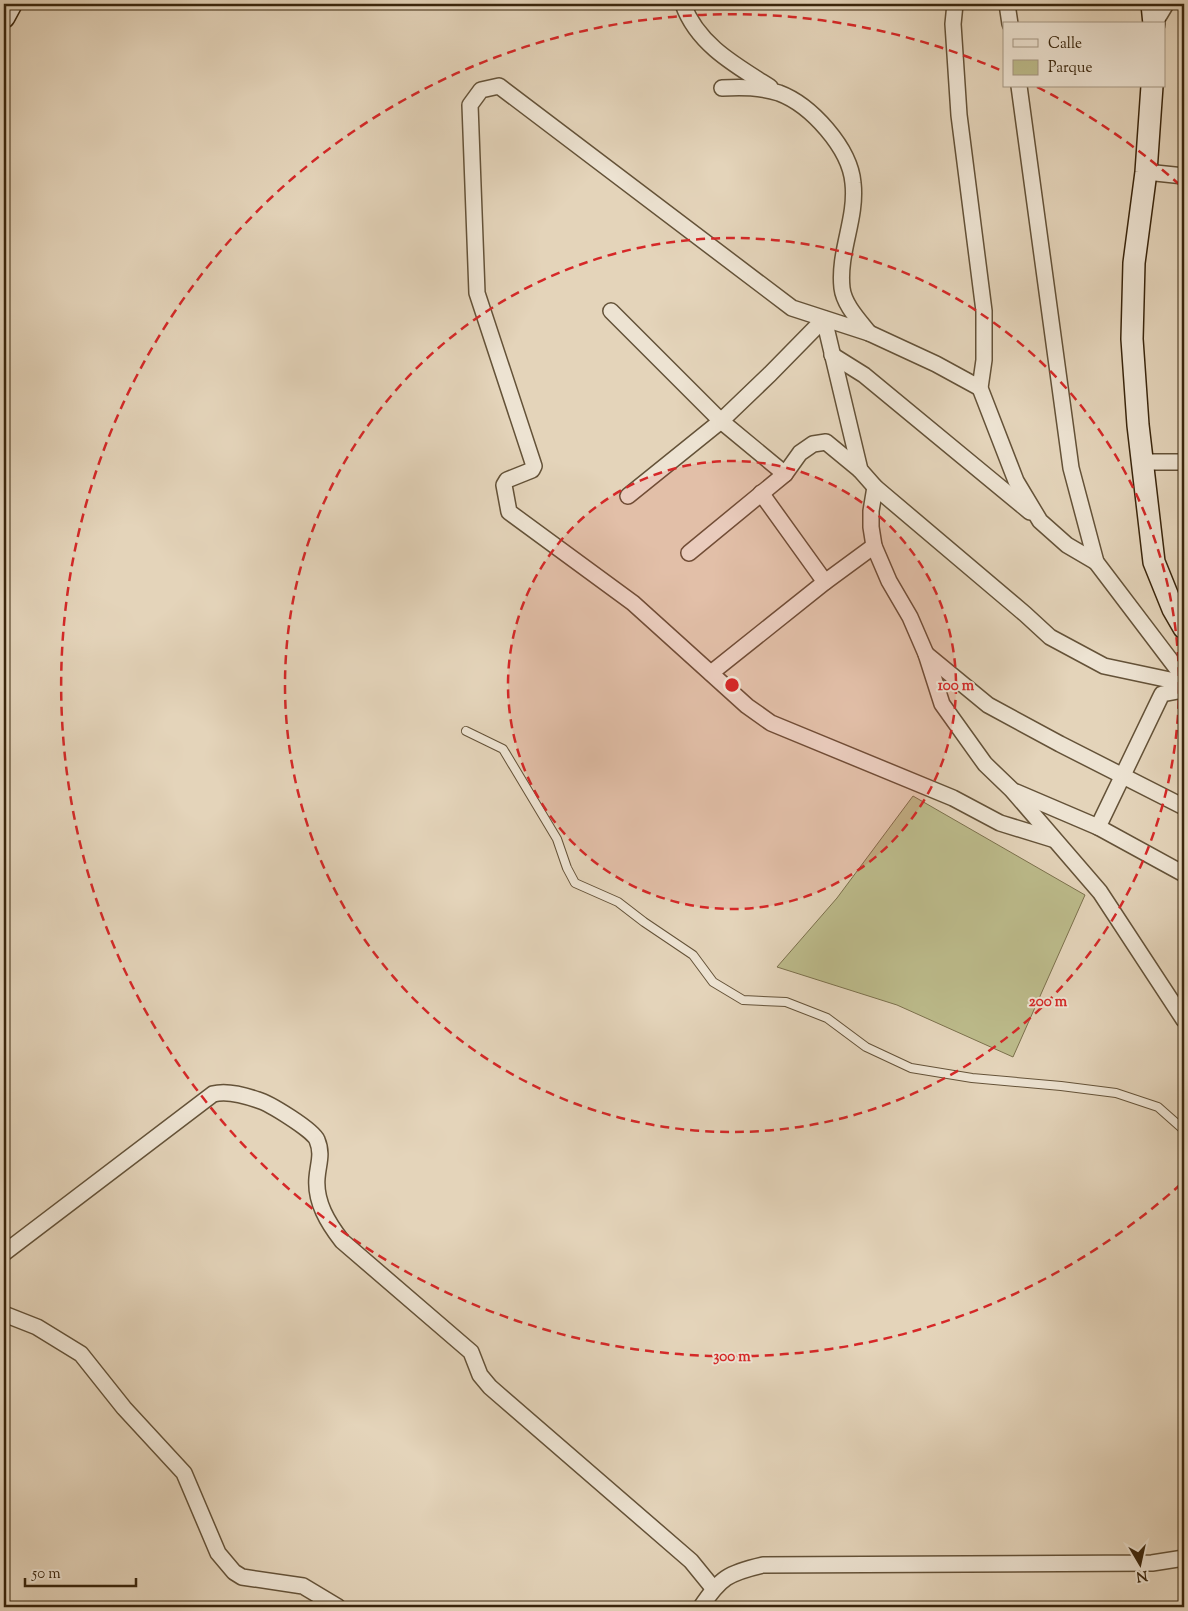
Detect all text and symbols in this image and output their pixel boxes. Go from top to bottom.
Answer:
legend [1003,22,1166,88]
text: Calle [1048,34,1082,55]
text: Parque [1048,58,1092,79]
centre of rings [723,676,741,694]
text: 100 m [938,676,975,697]
text: 200 m [1029,992,1068,1013]
text: 300 m [713,1347,751,1368]
north arrow [1116,1538,1166,1588]
scale bar [25,1556,136,1588]
text: 50 m [31,1564,61,1585]
text: N [1135,1564,1149,1586]

